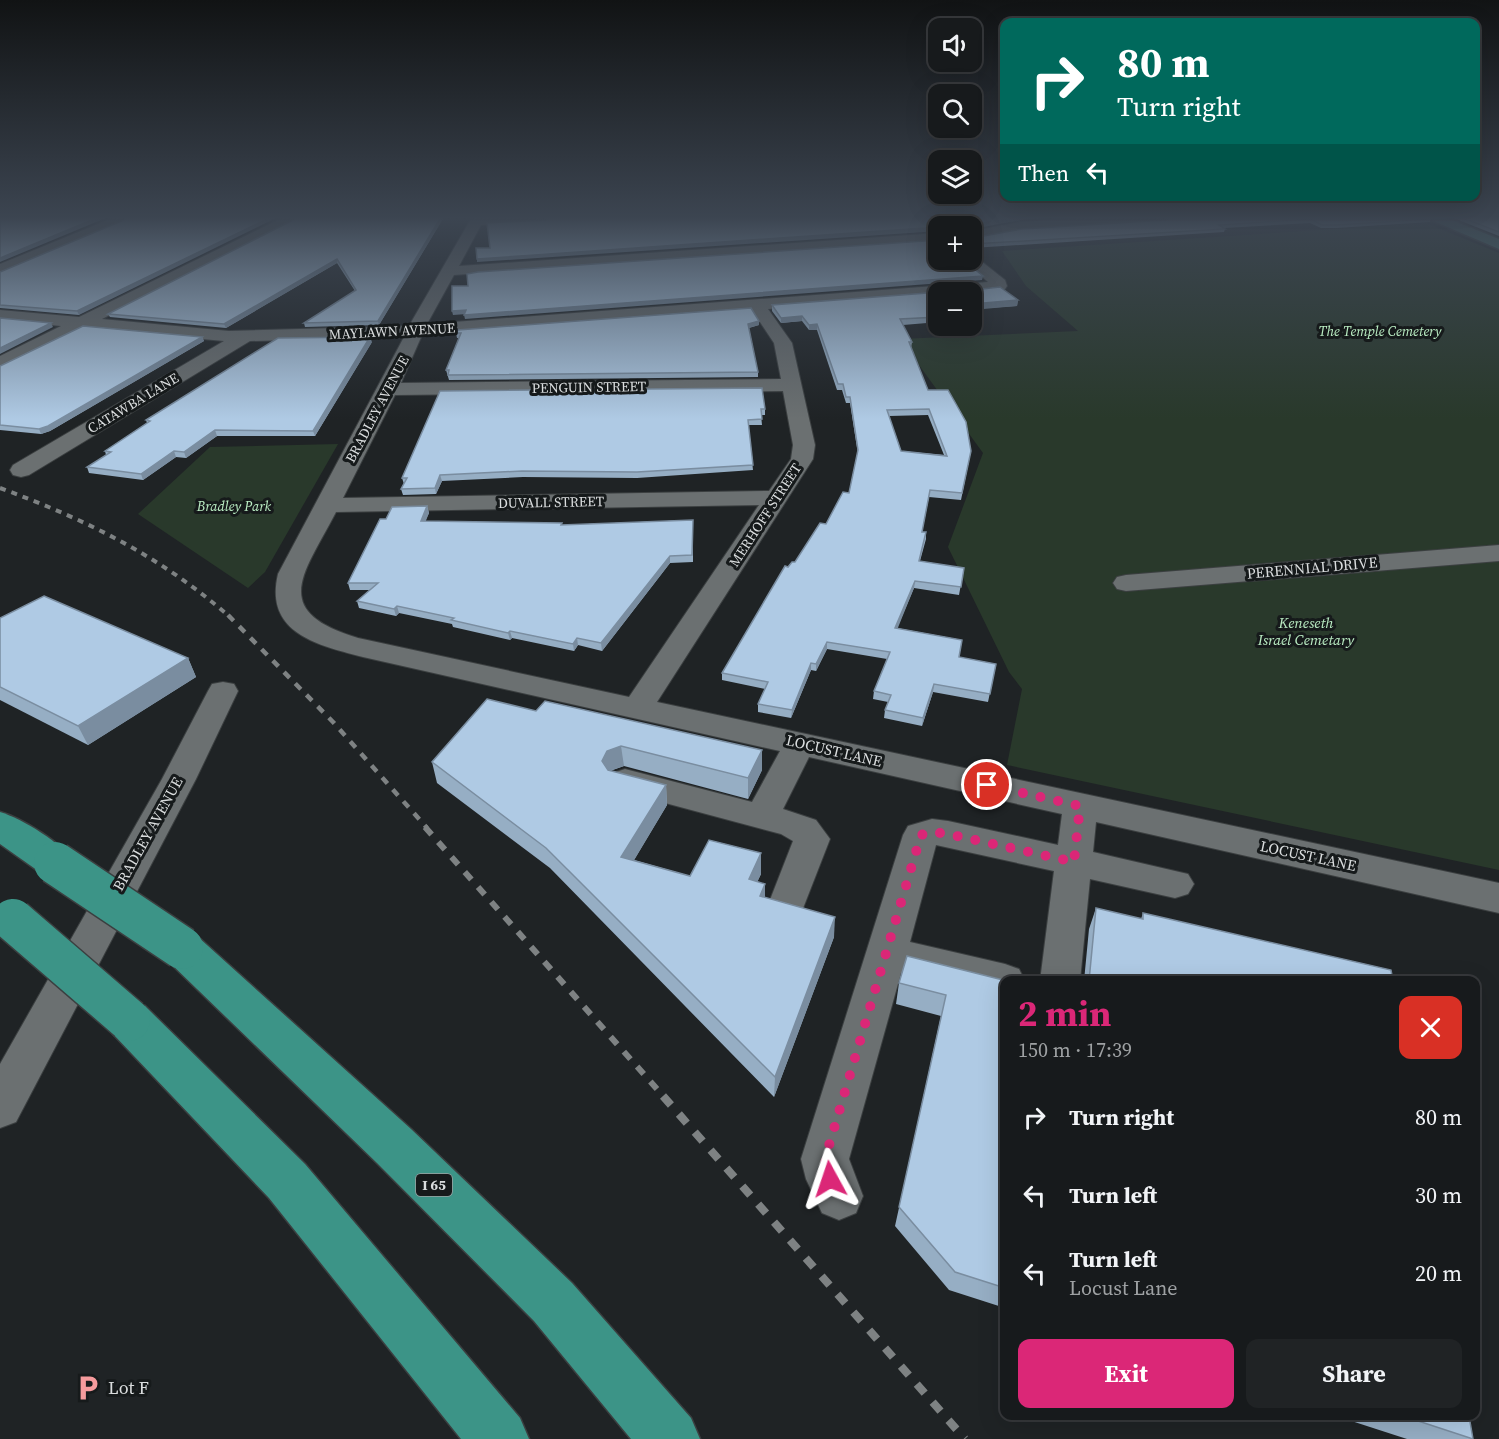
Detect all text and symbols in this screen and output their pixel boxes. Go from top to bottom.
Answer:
map controls [928,18,982,336]
button: sound [928,18,982,72]
text: 80 m [1117,33,1210,91]
icon: right [1018,42,1096,120]
button: search [928,84,982,138]
text: Turn right [1117,88,1241,125]
button: layers [928,150,982,204]
icon: left [1081,156,1114,189]
text: Then [1018,158,1069,188]
button: + [928,216,982,270]
button: − [928,282,982,336]
street label: MAYLAWN AVENUE [328,318,456,344]
park label: The Temple Cemetery [1318,321,1442,341]
street label: BRADLEY AVENUE [340,352,414,466]
street label: CATAWBA LANE [84,368,182,438]
street label: PENGUIN STREET [532,376,647,398]
street label: MERHOFF STREET [724,459,806,571]
street label: DUVALL STREET [498,491,605,513]
park label: Bradley Park [196,496,272,516]
street label: PERENNIAL DRIVE [1246,551,1378,584]
park label: Keneseth Israel Cemetary [1257,612,1355,650]
street label: LOCUST LANE [784,729,884,772]
pin [961,759,1012,810]
icon: arrive [970,768,1003,801]
street label: BRADLEY AVENUE [108,773,188,894]
street label: LOCUST LANE [1258,835,1358,876]
text: 2 min [1018,989,1111,1038]
button: close [1399,996,1462,1059]
text: 150 m · 17:39 [1018,1036,1132,1064]
icon: right [1018,1101,1051,1134]
text: Turn right [1069,1102,1174,1132]
text: 80 m [1415,1102,1462,1132]
position arrow [798,1147,862,1211]
road number: I 65 [416,1174,452,1196]
icon: left [1018,1179,1051,1212]
text: Turn left [1069,1180,1157,1210]
text: 30 m [1415,1180,1462,1210]
text: Turn left [1069,1244,1157,1274]
icon: left [1018,1257,1051,1290]
text: 20 m [1415,1258,1462,1288]
text: Locust Lane [1069,1274,1177,1302]
button: Exit [1018,1339,1234,1408]
button: Share [1246,1339,1462,1408]
parking icon: Lot F [73,1373,103,1403]
place label: Lot F [108,1375,149,1400]

